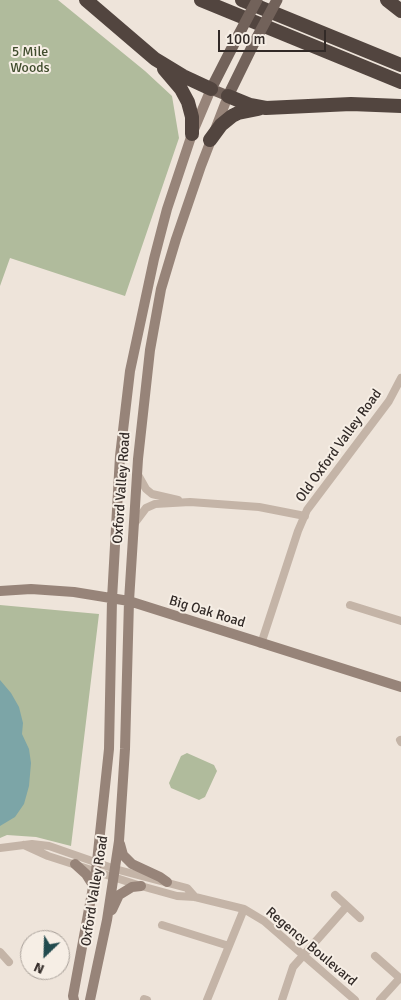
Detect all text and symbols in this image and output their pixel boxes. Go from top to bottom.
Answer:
scale bar [221,20,328,52]
text: 100 m [226,30,266,48]
park label: 5 Mile Woods [10,44,50,76]
street label: Old Oxford Valley Road [292,386,386,506]
street label: Oxford Valley Road [110,432,134,544]
street label: Big Oak Road [167,592,247,632]
street label: Oxford Valley Road [78,834,112,948]
street label: Regency Boulevard [262,904,360,990]
north arrow [20,930,70,980]
text: N [31,958,47,978]

